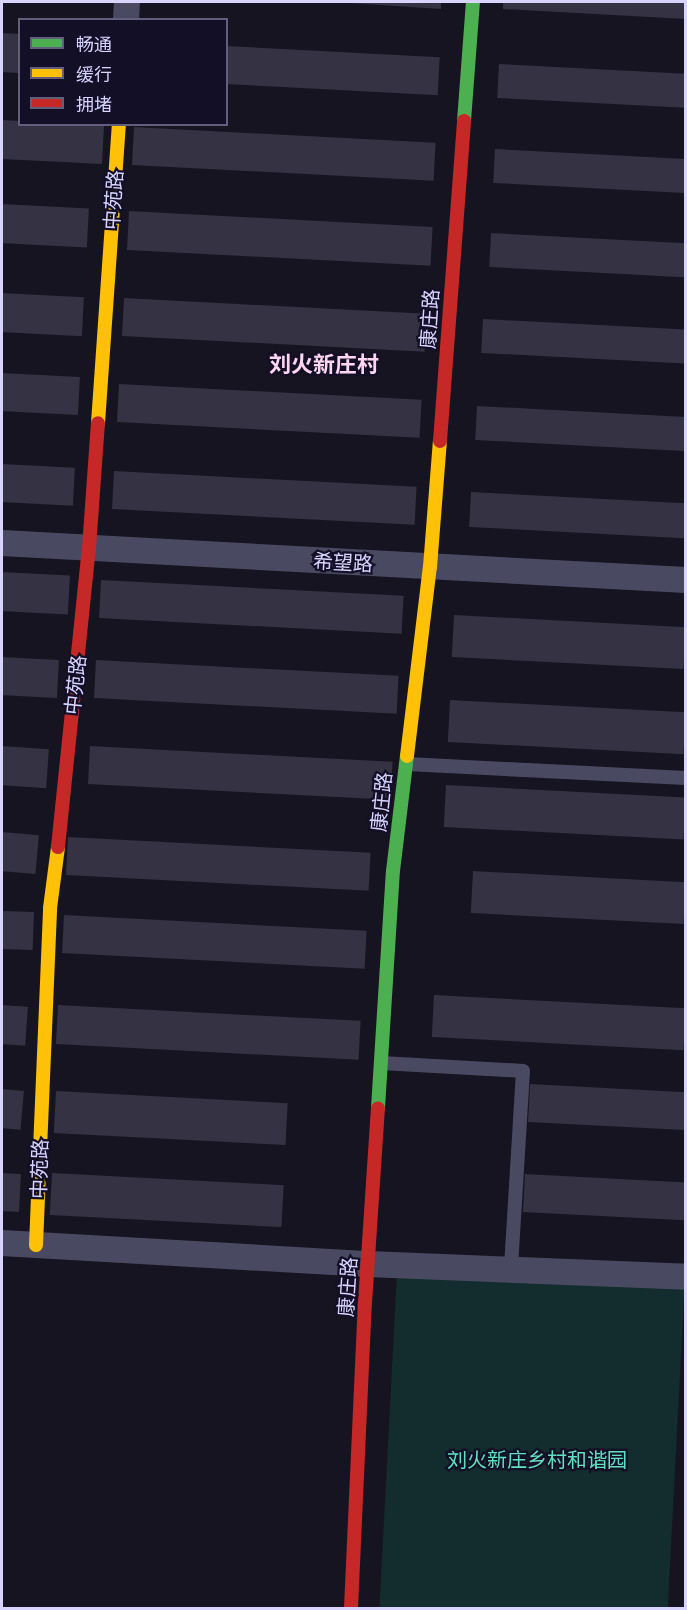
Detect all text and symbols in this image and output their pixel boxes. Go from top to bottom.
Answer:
legend [18,18,228,126]
text: 畅通 [76,33,112,56]
text: 缓行 [76,63,112,86]
text: 拥堵 [76,93,112,116]
street label: 中苑路 [99,169,127,231]
street label: 康庄路 [415,288,443,350]
district label: 刘火新庄村 [269,351,379,377]
street label: 希望路 [312,548,374,576]
street label: 中苑路 [60,654,90,716]
street label: 康庄路 [366,771,396,833]
street label: 中苑路 [26,1139,52,1199]
street label: 康庄路 [333,1256,361,1318]
park label: 刘火新庄乡村和谐园 [447,1447,627,1471]

